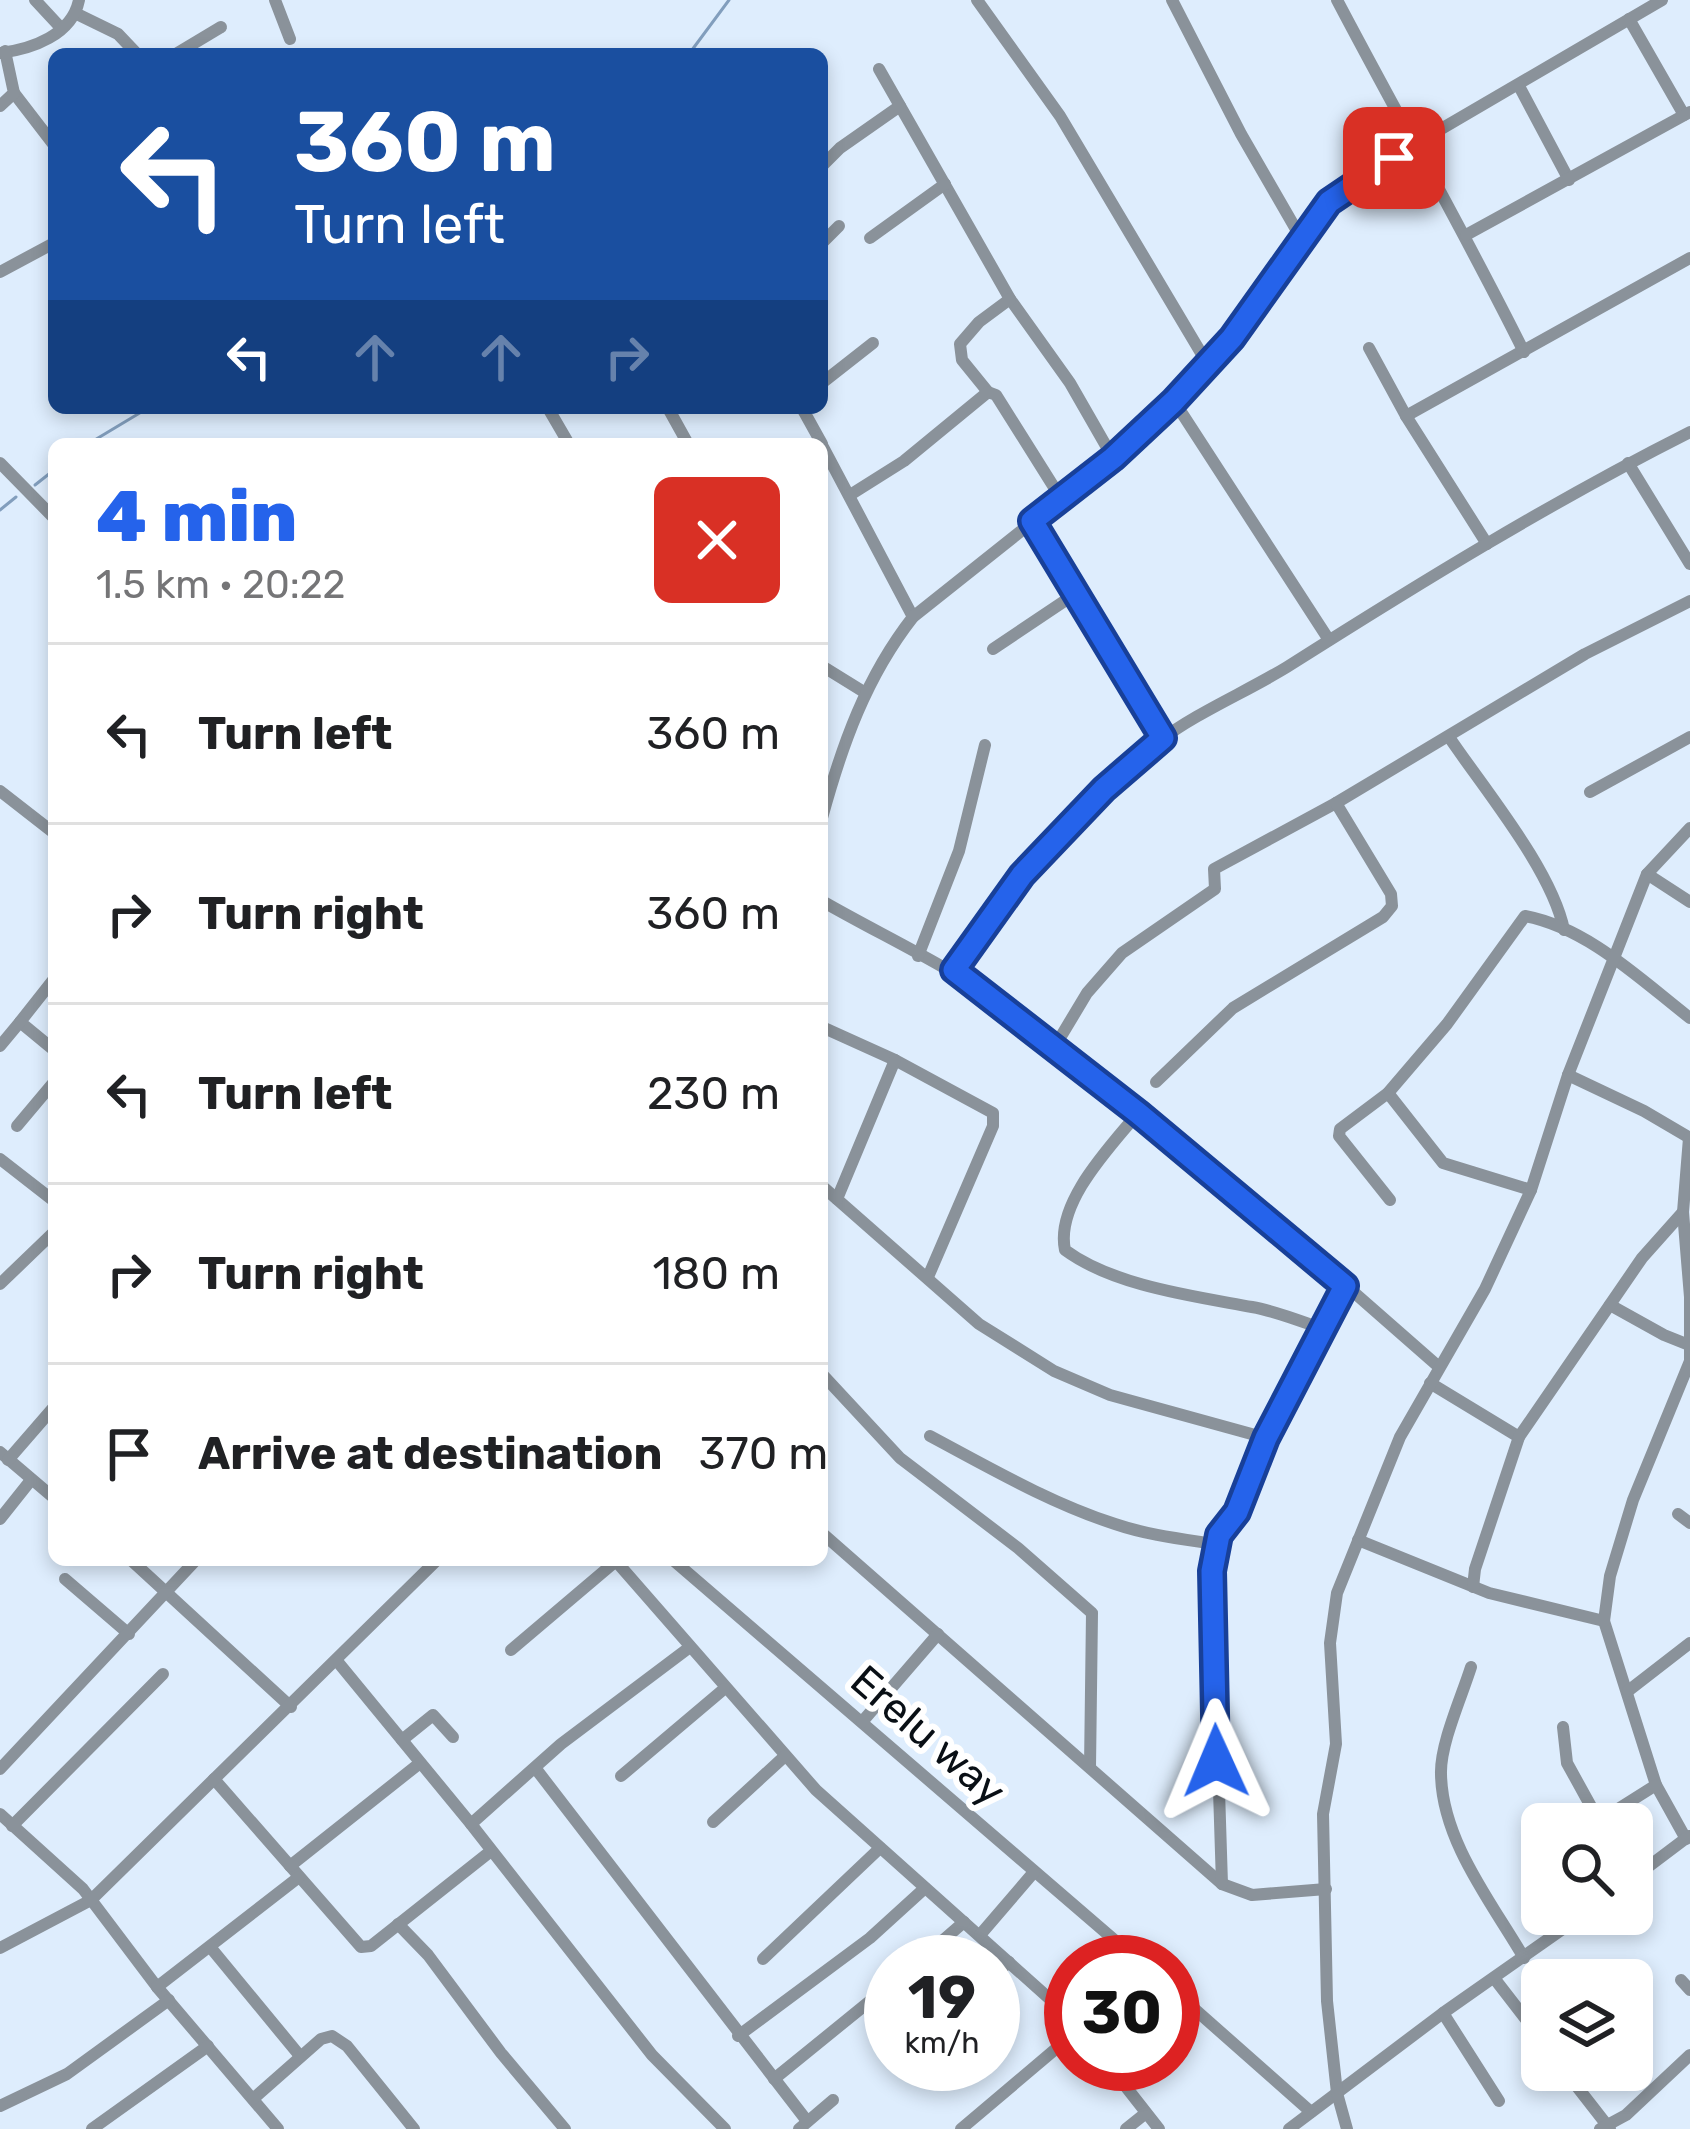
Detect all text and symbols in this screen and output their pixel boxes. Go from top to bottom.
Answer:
text: 360 m [294,92,556,192]
icon: left [96,96,252,252]
pin [1343,107,1445,209]
icon: arrive [1361,125,1427,191]
text: Turn left [294,193,505,257]
icon: left [216,324,282,390]
icon: ahead [342,324,408,390]
icon: ahead [468,324,534,390]
icon: right [594,324,660,390]
text: 4 min [96,474,297,559]
button: close [654,477,780,603]
text: 1.5 km · 20:22 [96,562,345,608]
icon: left [96,701,162,767]
text: Turn left [198,707,392,760]
text: 360 m [646,707,780,760]
icon: right [96,881,162,947]
text: Turn right [198,887,424,940]
text: 360 m [646,887,780,940]
icon: left [96,1061,162,1127]
text: Turn left [198,1067,392,1120]
text: 230 m [647,1067,780,1120]
icon: right [96,1241,162,1307]
text: Turn right [198,1247,424,1300]
text: 180 m [653,1247,780,1300]
icon: arrive [96,1421,162,1487]
text: Arrive at destination [198,1427,663,1480]
text: 370 m [699,1427,828,1480]
street label: Erelu way [841,1655,1015,1817]
position arrow [1153,1698,1279,1824]
map controls [1521,1803,1653,2091]
button: search [1521,1803,1653,1935]
speed limit sign: 30 [1044,1935,1200,2091]
button: layers [1521,1959,1653,2091]
text: 19 [908,1962,976,2033]
text: km/h [905,2025,979,2061]

